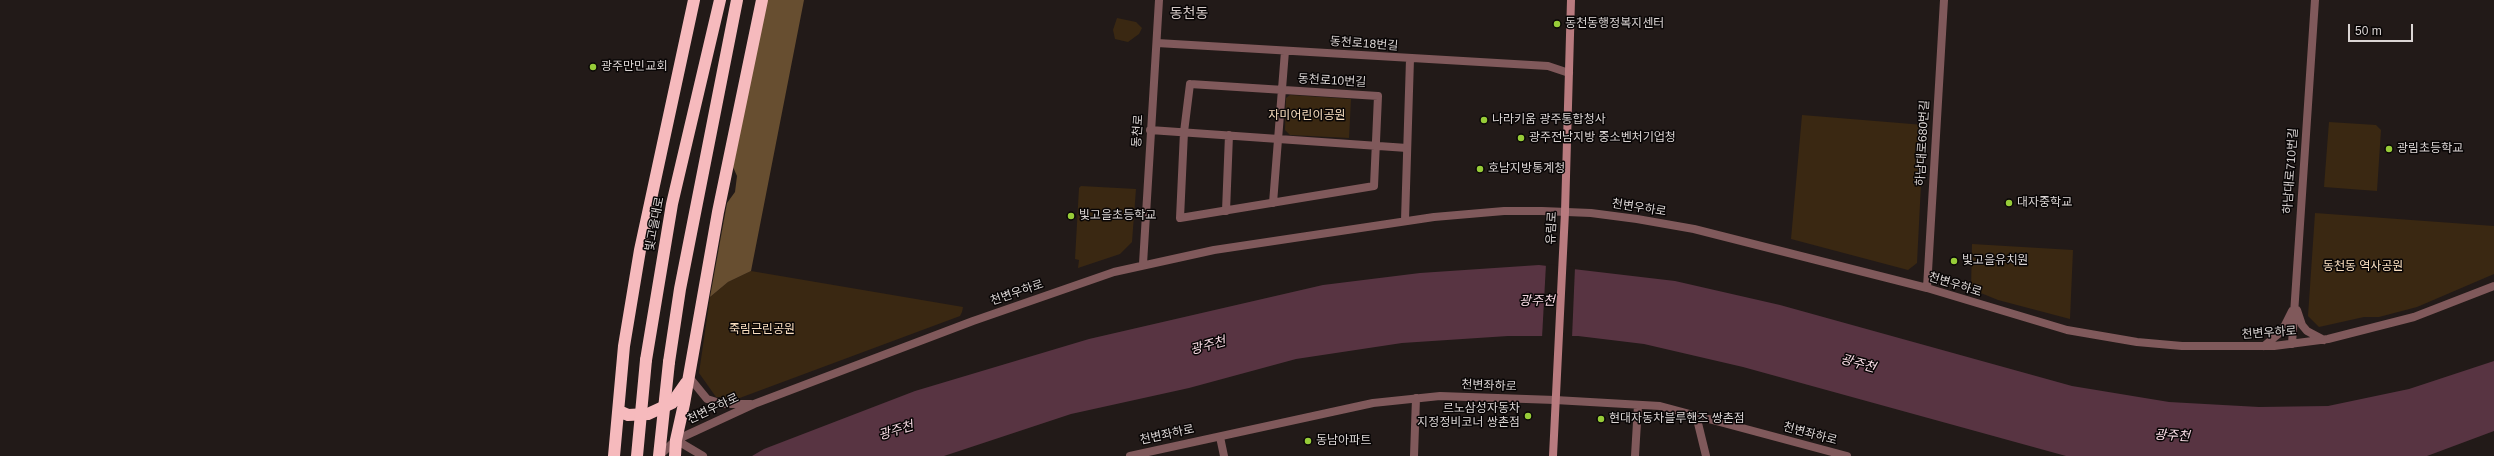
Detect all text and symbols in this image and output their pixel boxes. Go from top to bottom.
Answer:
district label: 동천동 [1170,6,1208,22]
scale bar [2350,16,2415,42]
place label: 동천동행정복지센터 [1565,17,1664,31]
marker: 동천동행정복지센터 [1552,19,1562,29]
text: 50 m [2355,24,2382,38]
street label: 동천로18번길 [1329,34,1399,54]
place label: 광주만민교회 [601,60,667,74]
marker: 광주만민교회 [588,62,598,72]
street label: 동천로10번길 [1297,72,1367,90]
street label: 하남대로680번길 [1914,100,1932,186]
park label: 자미어린이공원 [1268,109,1346,123]
place label: 나라키움 광주통합청사 [1492,113,1606,127]
street label: 동천로 [1130,114,1146,148]
marker: 나라키움 광주통합청사 [1479,115,1489,125]
street label: 하남대로710번길 [2281,127,2301,215]
place label: 광주전남지방 중소벤처기업청 [1529,131,1676,145]
marker: 광주전남지방 중소벤처기업청 [1516,133,1526,143]
place label: 광림초등학교 [2397,142,2463,156]
marker: 광림초등학교 [2384,144,2394,154]
place label: 호남지방통계청 [1488,162,1565,176]
marker: 호남지방통계청 [1475,164,1485,174]
street label: 빛고을대로 [643,196,667,252]
place label: 대자중학교 [2017,196,2072,210]
street label: 천변우하로 [1611,197,1667,219]
marker: 대자중학교 [2004,198,2014,208]
place label: 빛고을초등학교 [1079,209,1156,223]
marker: 빛고을초등학교 [1066,211,1076,221]
street label: 유림로 [1544,211,1560,245]
place label: 빛고을유치원 [1962,254,2028,268]
marker: 빛고을유치원 [1949,256,1959,266]
park label: 동천동 역사공원 [2323,260,2403,274]
street label: 천변우하로 [1927,270,1983,300]
street label: 천변우하로 [989,277,1045,309]
water label: 광주천 [1519,293,1555,309]
park label: 죽림근린공원 [729,323,795,337]
street label: 천변우하로 [2241,324,2297,342]
water label: 광주천 [1189,334,1227,358]
water label: 광주천 [1839,352,1877,376]
street label: 천변좌하로 [1461,378,1517,394]
street label: 천변우하로 [685,391,741,427]
place label: 르노삼성자동차 지정정비코너 쌍촌점 [1417,402,1520,430]
marker: 르노삼성자동차 지정정비코너 쌍촌점 [1523,411,1533,421]
place label: 현대자동차블루핸즈 쌍촌점 [1609,412,1745,426]
marker: 현대자동차블루핸즈 쌍촌점 [1596,414,1606,424]
water label: 광주천 [877,418,915,444]
street label: 천변좌하로 [1781,420,1839,448]
street label: 천변좌하로 [1139,422,1195,448]
water label: 광주천 [2154,427,2190,445]
place label: 동남아파트 [1316,434,1371,448]
marker: 동남아파트 [1303,436,1313,446]

